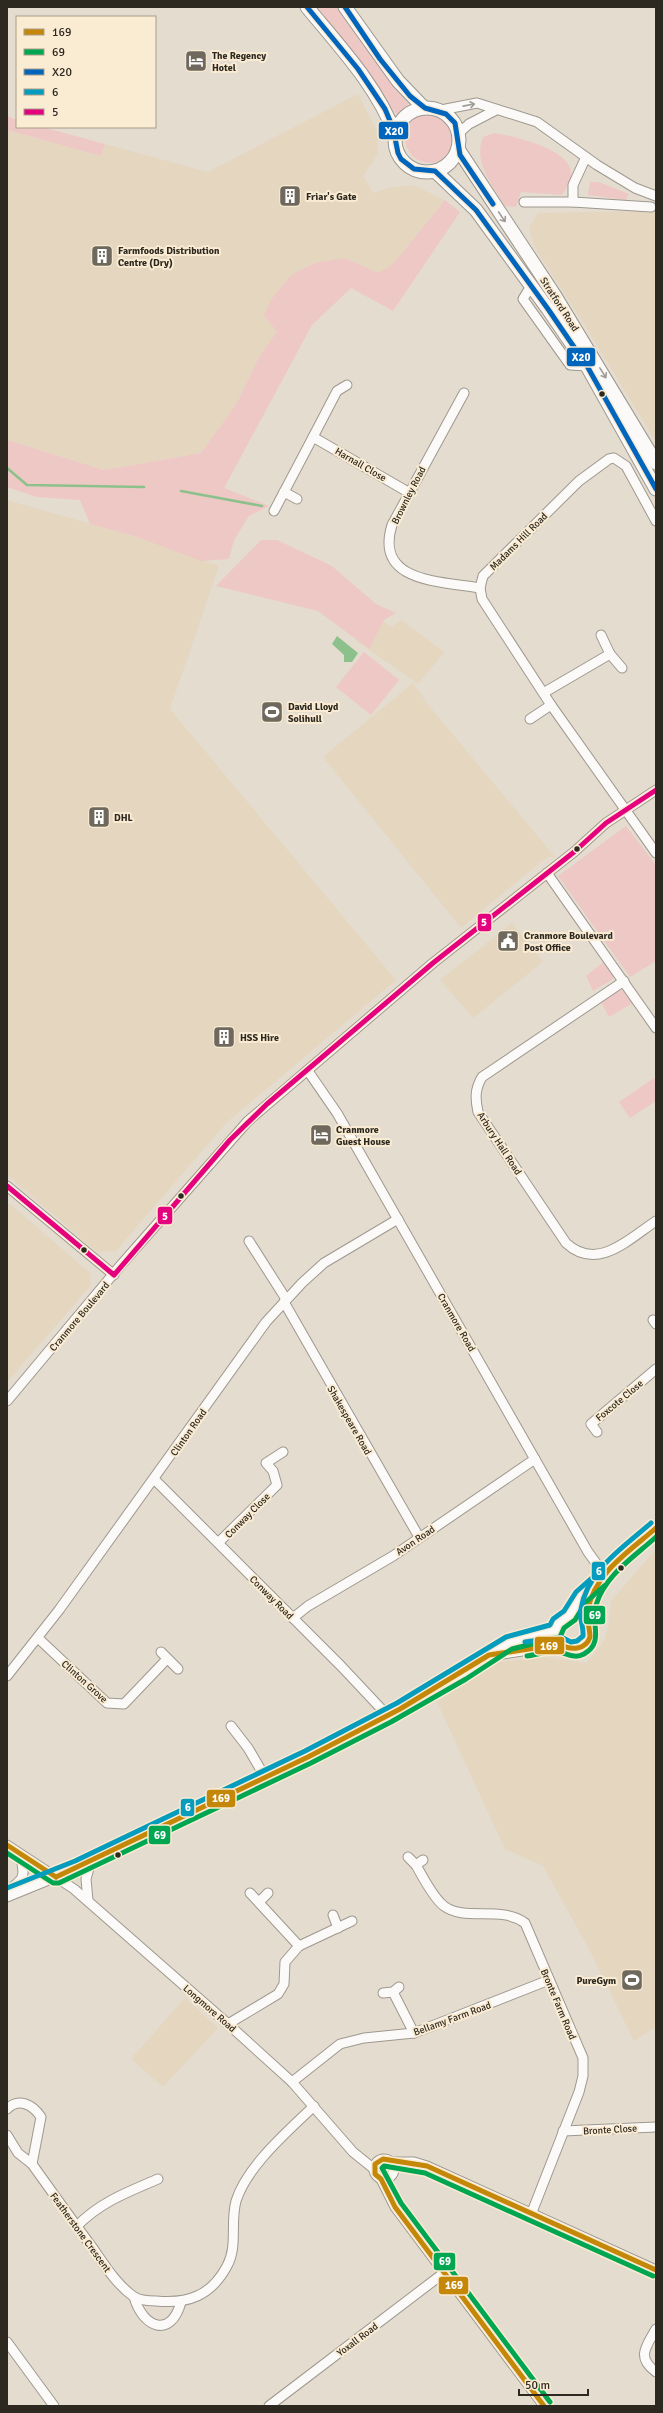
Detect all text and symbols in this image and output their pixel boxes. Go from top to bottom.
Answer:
legend [16,16,156,128]
text: 169 [52,25,71,40]
text: 69 [52,45,65,60]
hotel icon: The Regency Hotel [183,48,209,74]
place label: The Regency Hotel [212,50,266,74]
text: X20 [52,65,72,80]
text: 6 [52,85,58,100]
one-way arrow [462,101,475,109]
text: 5 [52,105,58,120]
line badge: X20 [378,121,409,140]
text: X20 [385,125,403,138]
building icon: Friar's Gate [277,183,303,209]
place label: Friar's Gate [306,191,357,203]
one-way arrow [498,212,506,223]
building icon: Farmfoods Distribution Centre (Dry) [89,243,115,269]
place label: Farmfoods Distribution Centre (Dry) [118,245,220,269]
street label: Stratford Road [537,275,581,334]
line badge: X20 [566,347,596,367]
text: X20 [572,351,590,364]
one-way arrow [599,367,607,378]
unlabelled marker [597,389,607,399]
street label: Harnall Close [333,445,388,484]
street label: Brownley Road [389,465,429,526]
street label: Madams Hill Road [487,510,550,573]
sports icon: David Lloyd Solihull [259,699,285,725]
place label: David Lloyd Solihull [288,701,339,725]
building icon: DHL [86,804,112,830]
place label: DHL [114,812,134,824]
unlabelled marker [572,844,582,854]
line badge: 5 [477,913,492,932]
text: 5 [481,916,487,929]
public building icon: Cranmore Boulevard Post Office [495,928,521,954]
place label: Cranmore Boulevard Post Office [524,930,613,954]
building icon: HSS Hire [211,1024,237,1050]
place label: HSS Hire [240,1032,279,1044]
street label: Arbury Hall Road [474,1110,524,1177]
hotel icon: Cranmore Guest House [308,1122,334,1148]
place label: Cranmore Guest House [336,1124,390,1148]
unlabelled marker [176,1191,186,1201]
line badge: 5 [157,1206,173,1225]
text: 5 [162,1210,168,1223]
unlabelled marker [79,1245,89,1255]
street label: Cranmore Boulevard [47,1279,112,1354]
street label: Cranmore Road [435,1291,478,1354]
street label: Foxcote Close [593,1377,646,1424]
street label: Shakespeare Road [325,1384,374,1457]
street label: Clinton Road [168,1407,209,1458]
street label: Conway Close [223,1491,273,1541]
street label: Avon Road [394,1523,437,1558]
line badge: 6 [591,1561,606,1581]
unlabelled marker [616,1563,626,1573]
text: 6 [596,1565,602,1578]
street label: Conway Road [247,1573,296,1622]
line badge: 69 [583,1605,606,1625]
text: 69 [589,1609,601,1622]
line badge: 169 [534,1636,565,1655]
text: 169 [540,1640,558,1653]
street label: Clinton Grove [59,1658,110,1706]
line badge: 169 [206,1789,236,1808]
text: 169 [212,1792,230,1805]
line badge: 6 [180,1798,195,1817]
text: 6 [185,1801,191,1814]
line badge: 69 [148,1825,171,1845]
text: 69 [154,1829,166,1842]
unlabelled marker [113,1850,123,1860]
street label: Bronte Farm Road [538,1967,578,2042]
sports icon: PureGym [619,1967,645,1993]
place label: PureGym [576,1975,616,1987]
street label: Longmore Road [180,1983,238,2035]
street label: Bellamy Farm Road [412,1999,493,2039]
street label: Bronte Close [583,2123,637,2137]
street label: Featherstone Crescent [47,2190,113,2275]
line badge: 69 [433,2252,456,2271]
text: 69 [439,2255,451,2268]
line badge: 169 [438,2276,469,2295]
text: 169 [445,2279,463,2292]
street label: Yoxall Road [335,2320,381,2359]
scale bar [519,2371,588,2397]
text: 50 m [525,2378,550,2393]

